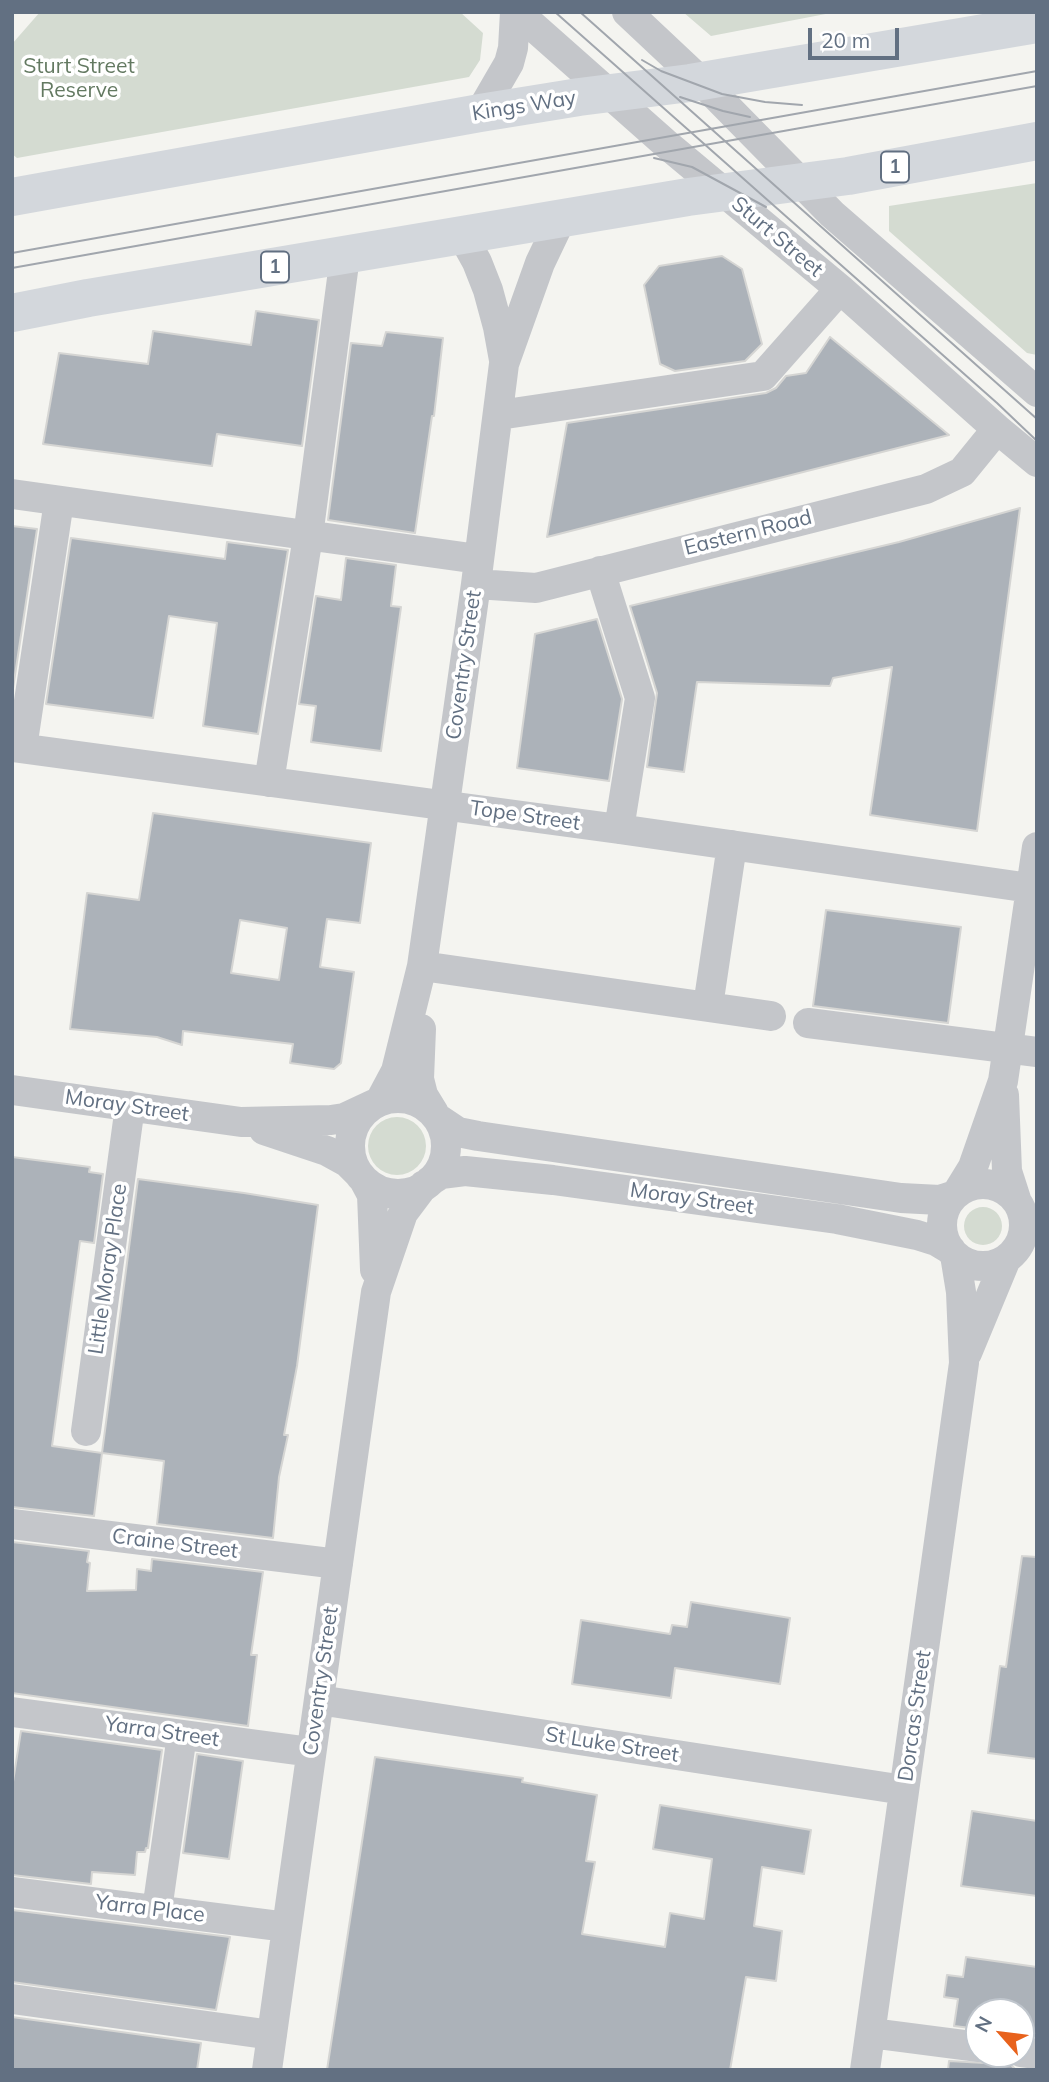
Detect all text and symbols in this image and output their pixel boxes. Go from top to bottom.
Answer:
scale bar [811,14,902,58]
text: 20 m [821,27,870,53]
park label: Sturt Street Reserve [23,54,135,104]
street label: Kings Way [470,85,578,127]
road number: 1 [881,152,909,182]
street label: Sturt Street [726,191,828,283]
road number: 1 [261,252,289,282]
street label: Eastern Road [682,505,814,561]
street label: Coventry Street [441,589,487,741]
street label: Tope Street [468,796,582,836]
street label: Moray Street [63,1085,191,1127]
street label: Moray Street [628,1178,756,1220]
street label: Little Moray Place [84,1182,132,1356]
street label: Craine Street [111,1524,239,1564]
street label: Coventry Street [298,1605,344,1757]
street label: Dorcas Street [893,1649,937,1783]
street label: Yarra Street [103,1712,221,1752]
street label: St Luke Street [543,1722,681,1768]
street label: Yarra Place [94,1890,206,1928]
north arrow [965,1998,1035,2068]
text: N [969,2012,997,2036]

